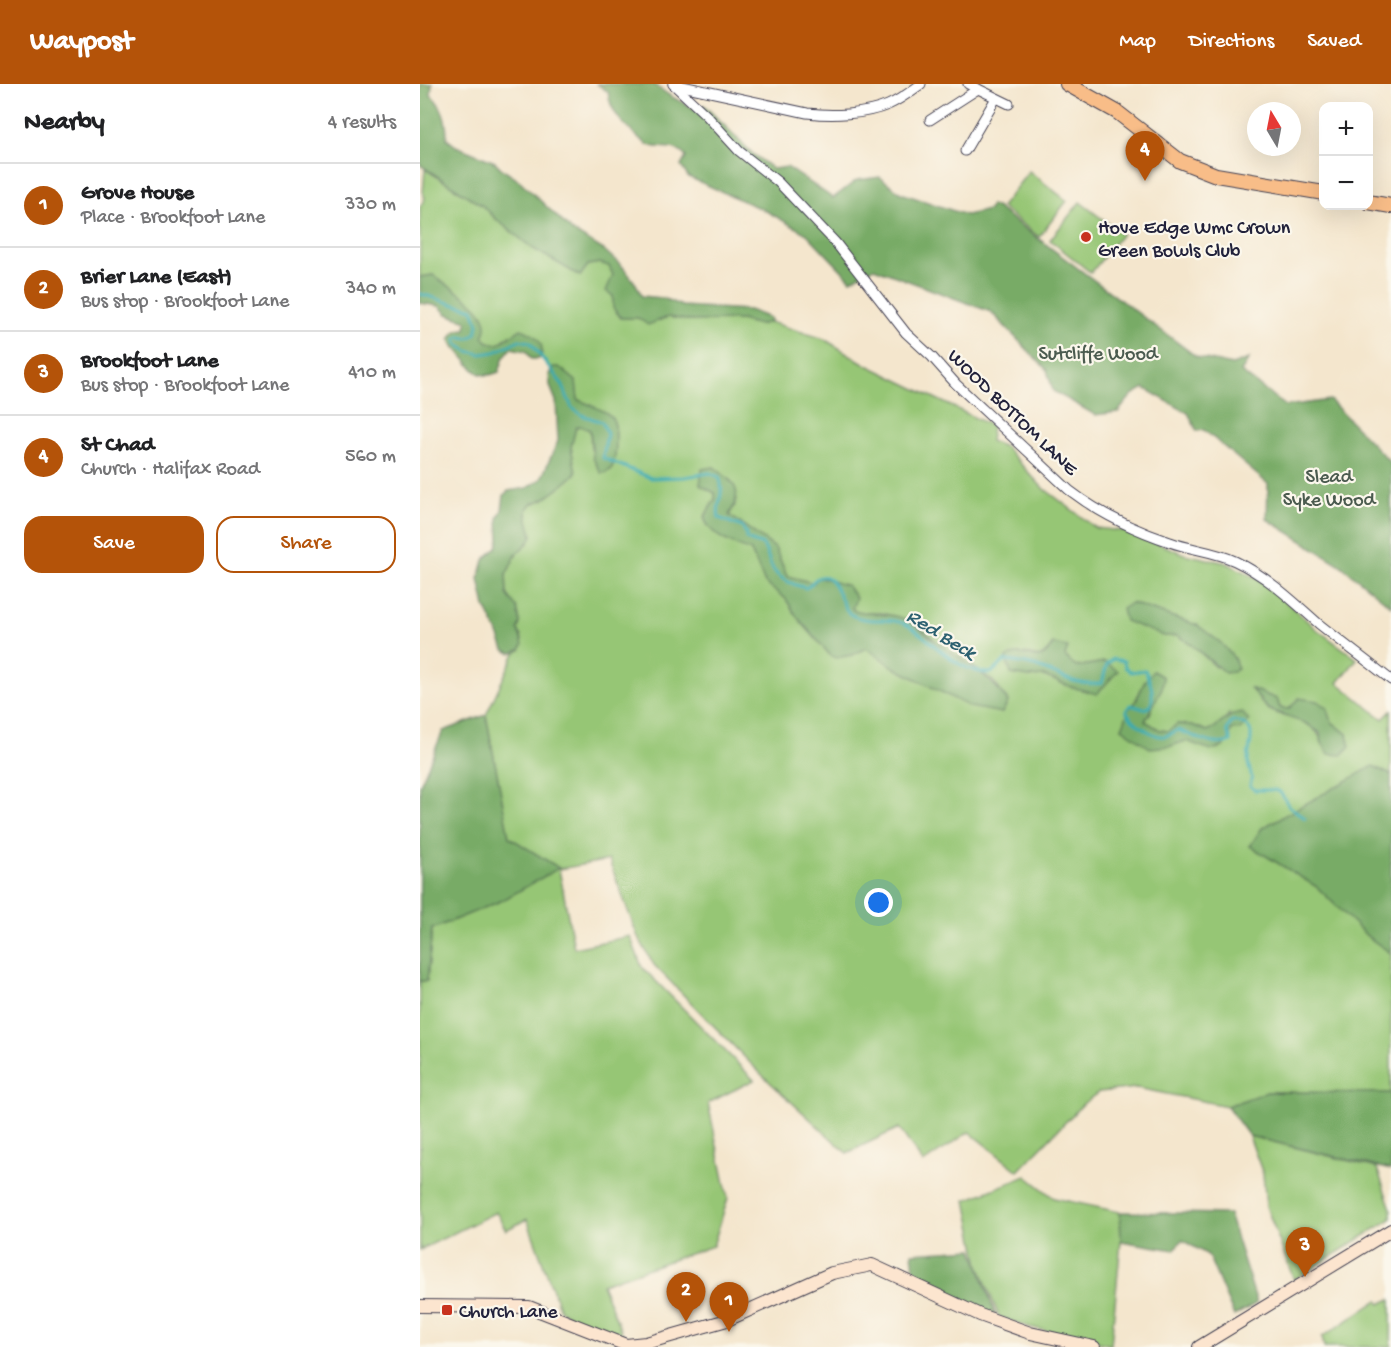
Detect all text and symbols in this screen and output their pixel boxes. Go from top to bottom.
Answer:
text: Waypost [30,26,133,59]
text: Map [1119,30,1156,55]
text: Directions [1189,30,1274,55]
text: Saved [1307,30,1361,55]
north arrow [1247,102,1301,156]
map controls [1319,102,1373,210]
button: + [1319,102,1373,156]
text: Nearby [24,108,105,139]
text: 4 results [328,112,396,135]
pin: 4 [1126,132,1164,181]
button: − [1319,156,1373,210]
text: Grove House [81,181,194,207]
text: 1 [39,194,48,217]
text: 330 m [345,194,396,217]
text: Place · Brookfoot Lane [81,207,265,230]
place label: Hove Edge Wmc Crown Green Bowls Club [1098,218,1291,264]
marker: Hove Edge Wmc Crown Green Bowls Club [1079,230,1093,244]
text: Brier Lane (East) [81,265,232,291]
text: 2 [39,278,48,301]
text: 340 m [346,278,396,301]
text: Bus stop · Brookfoot Lane [81,291,289,314]
park label: Sutcliffe Wood [1038,344,1160,367]
street label: WOOD BOTTOM LANE [942,346,1082,483]
text: Brookfoot Lane [81,349,219,375]
text: 3 [38,362,49,385]
text: 410 m [348,362,396,385]
text: Bus stop · Brookfoot Lane [81,375,289,398]
text: St Chad [81,433,154,459]
text: 4 [39,446,48,469]
text: 560 m [345,446,396,469]
text: Church · Halifax Road [81,459,260,482]
park label: Slead Syke Wood [1283,467,1378,513]
button: Save [24,516,204,573]
button: Share [216,516,396,573]
water label: Red Beck [901,605,982,668]
your location [864,888,893,917]
pin: 3 [1286,1228,1324,1277]
pin: 2 [666,1272,706,1322]
pin: 1 [710,1282,748,1332]
place label: Church Lane [459,1302,558,1325]
marker: Church Lane [440,1303,454,1317]

